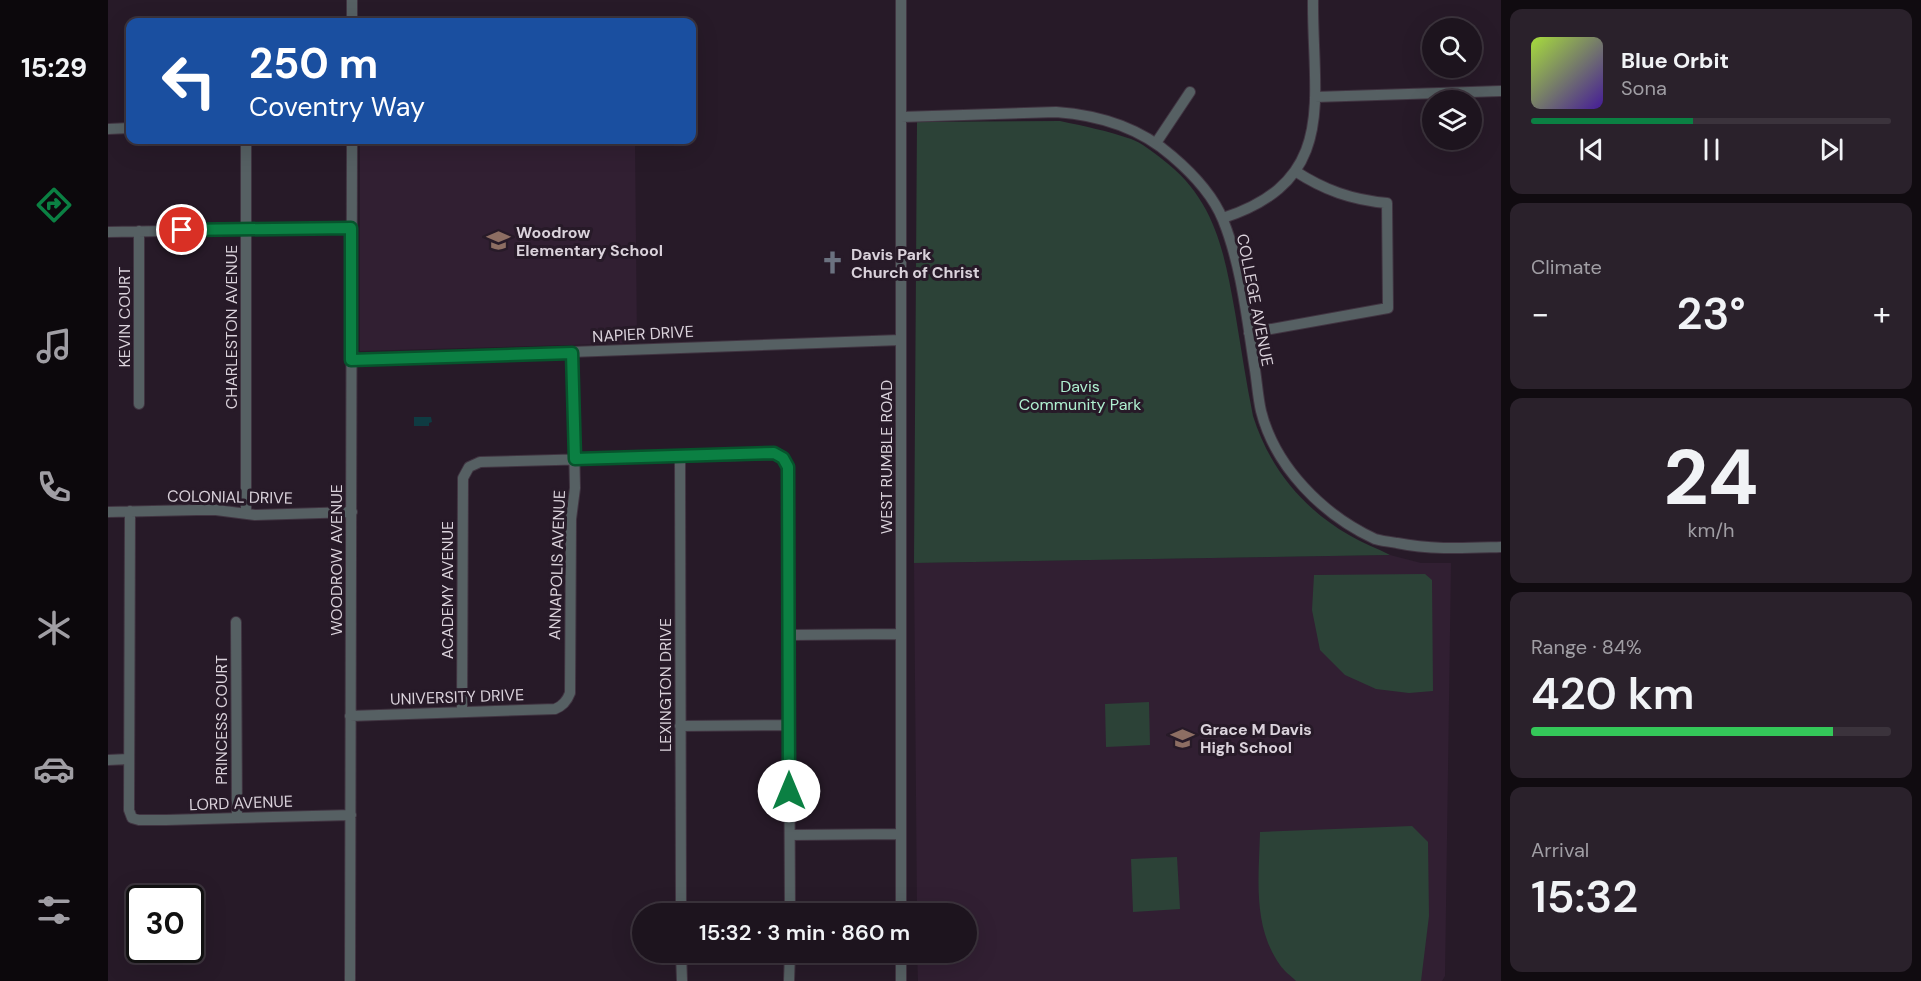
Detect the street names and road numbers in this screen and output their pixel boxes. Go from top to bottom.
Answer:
street label: COLLEGE AVENUE [1232,232,1278,368]
street label: CHARLESTON AVENUE [221,245,242,409]
street label: KEVIN COURT [114,267,135,367]
street label: NAPIER DRIVE [592,321,694,347]
street label: WEST RUMBLE ROAD [876,380,897,534]
street label: WOODROW AVENUE [326,484,347,636]
street label: COLONIAL DRIVE [167,485,293,509]
street label: ANNAPOLIS AVENUE [544,490,570,640]
street label: ACADEMY AVENUE [437,521,458,659]
street label: LEXINGTON DRIVE [655,618,676,752]
street label: PRINCESS COURT [211,655,232,785]
street label: UNIVERSITY DRIVE [390,684,524,710]
street label: LORD AVENUE [189,791,293,815]

